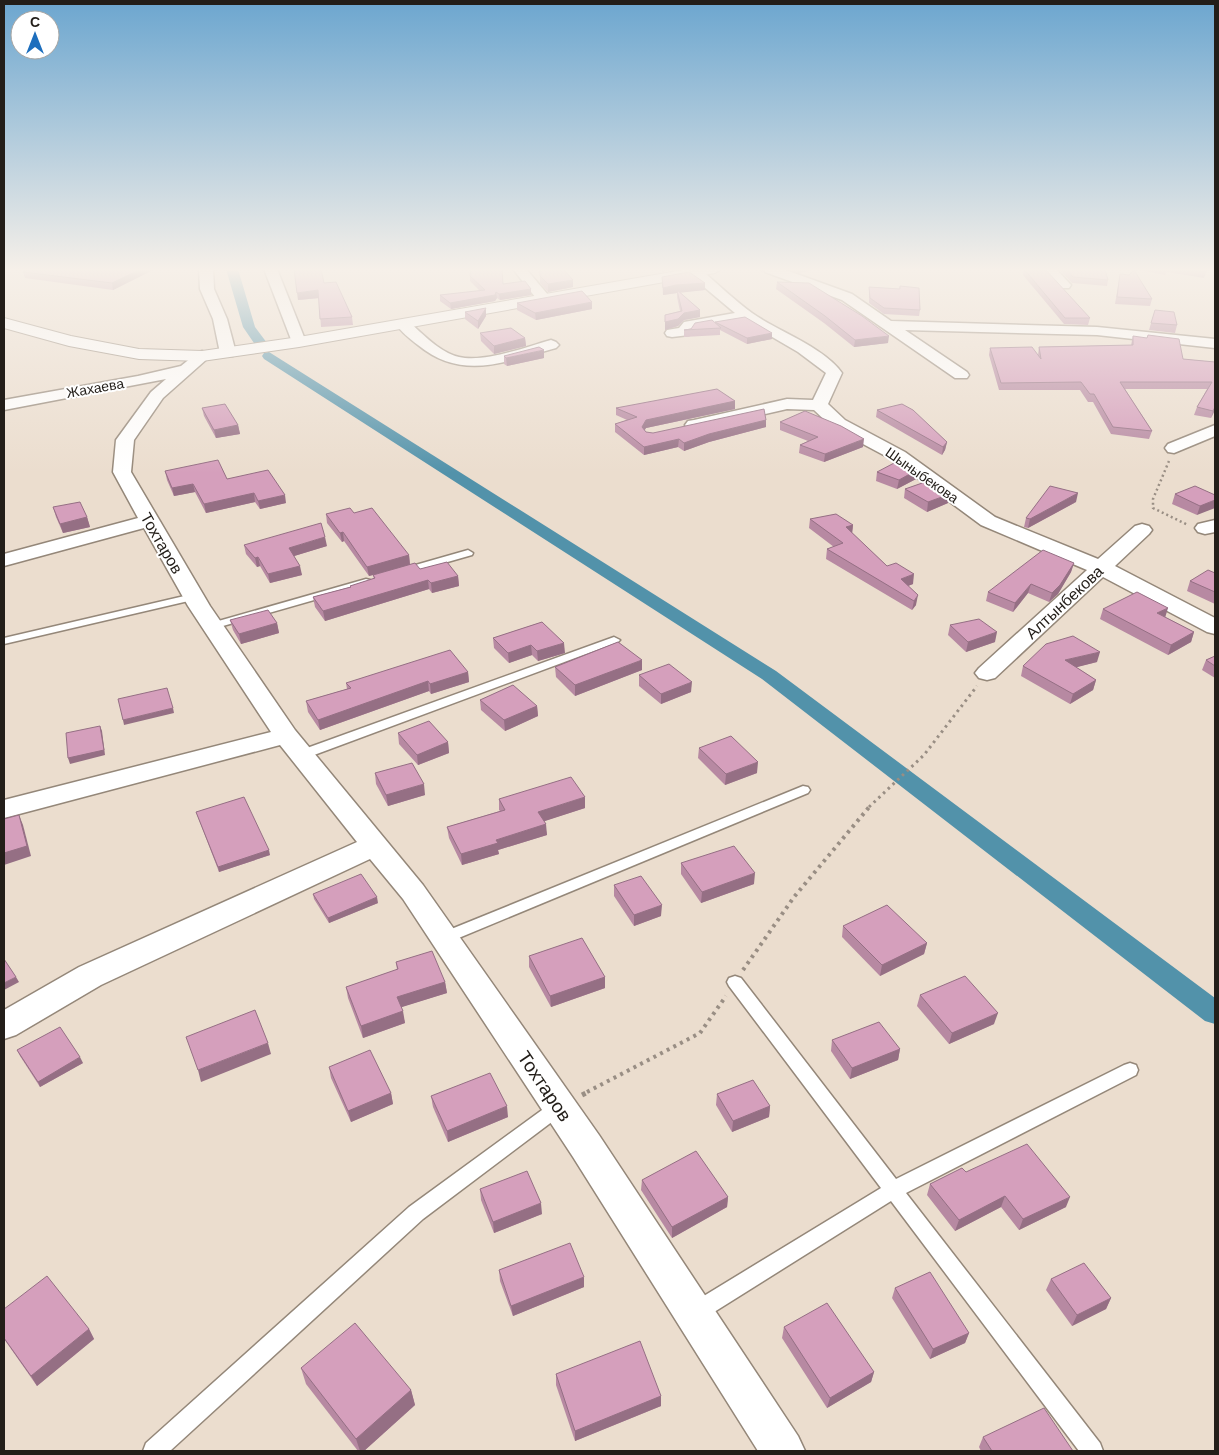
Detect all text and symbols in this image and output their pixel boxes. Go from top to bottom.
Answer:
north arrow [10,10,60,60]
text: С [30,13,40,30]
street label: Жахаева [65,374,125,401]
street label: Шыныбекова [882,443,962,506]
street label: Тохтаров [137,509,188,577]
street label: Алтынбекова [1021,561,1106,642]
street label: Тохтаров [513,1046,577,1125]

